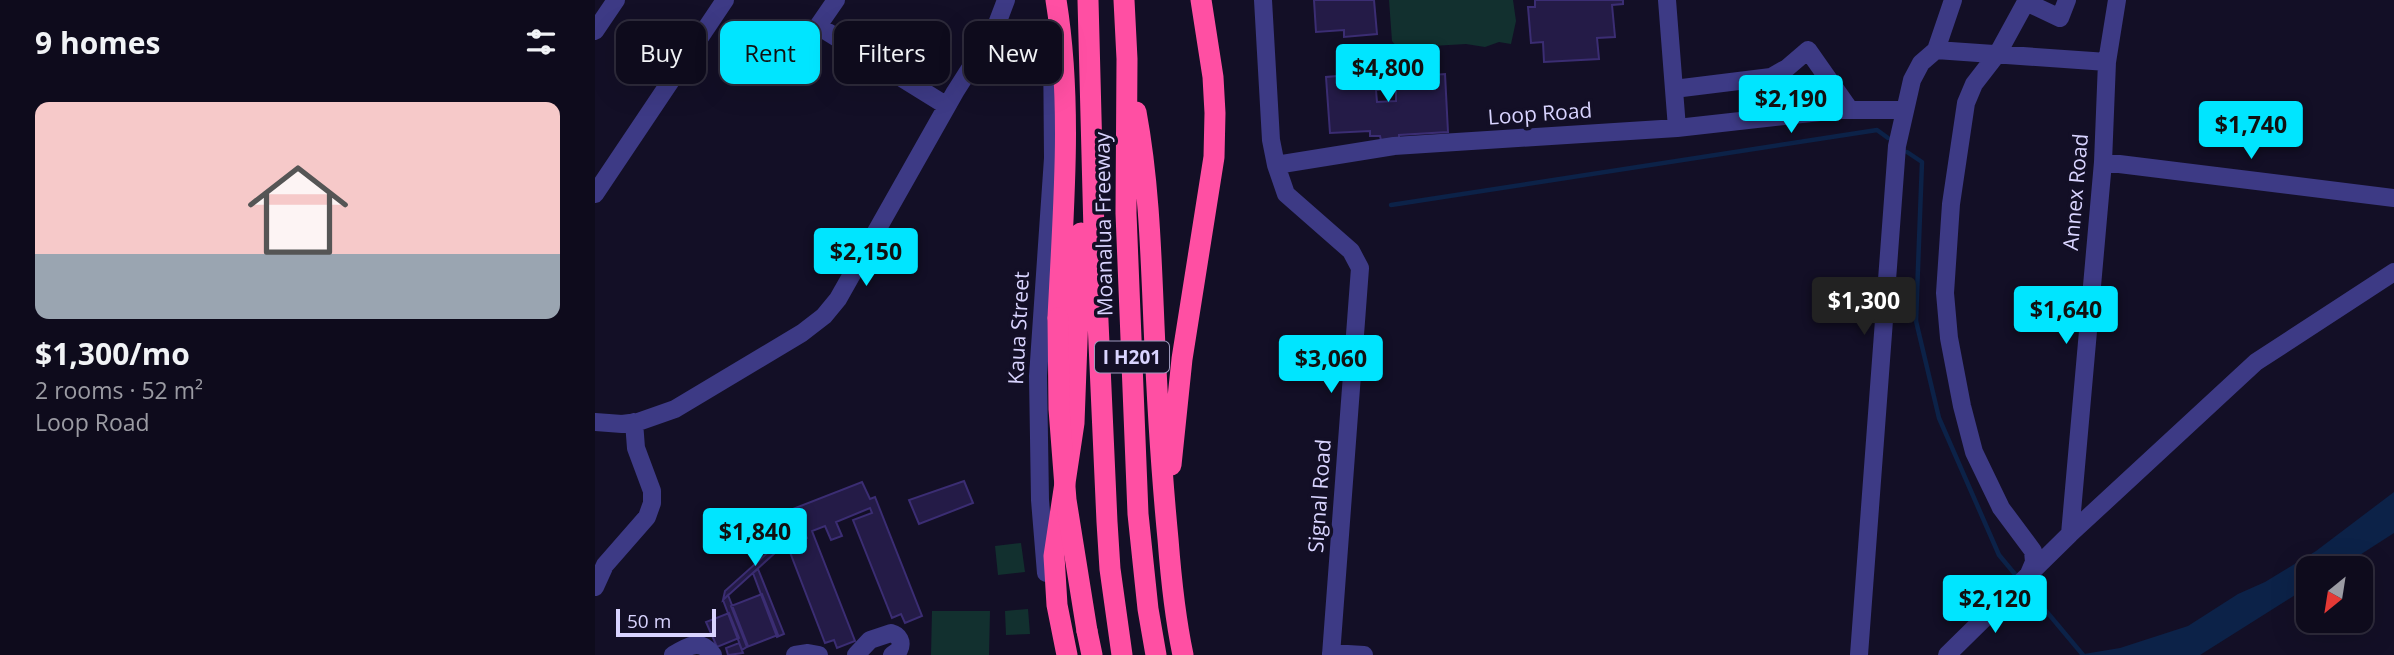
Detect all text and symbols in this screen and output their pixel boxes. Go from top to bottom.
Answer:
chip: Buy [616,21,706,84]
chip: Rent [720,21,820,84]
chip: Filters [834,21,950,84]
chip: New [964,21,1062,84]
text: 9 homes [35,22,160,63]
icon: filters [522,23,560,61]
pin: $4,800 [1331,44,1445,104]
text: $4,800 [1352,51,1424,83]
pin: $2,190 [1734,76,1848,135]
text: $2,190 [1755,82,1827,114]
street label: Loop Road [1487,95,1593,131]
pin: $1,740 [2194,102,2308,161]
text: $1,740 [2215,108,2287,140]
street label: Moanalua Freeway [1087,131,1119,317]
street label: Annex Road [2056,132,2094,252]
icon: home [235,147,361,273]
pin: $2,150 [809,229,923,288]
text: $2,150 [830,235,902,267]
street label: Kaua Street [1001,271,1035,385]
pin: $1,300 [1807,278,1921,337]
text: $1,300 [1828,284,1900,316]
pin: $1,640 [2009,286,2123,346]
text: $1,640 [2030,293,2102,325]
text: $1,300/mo [35,333,190,374]
pin: $3,060 [1274,336,1388,395]
road number: I H201 [1095,342,1169,372]
text: $3,060 [1295,342,1367,374]
text: 2 rooms · 52 m² [35,374,203,406]
text: Loop Road [35,406,150,438]
street label: Signal Road [1301,438,1337,554]
pin: $1,840 [698,508,812,568]
text: $1,840 [719,515,791,547]
north arrow [2296,556,2373,634]
map controls [2296,556,2373,633]
pin: $2,120 [1938,576,2052,635]
text: $2,120 [1959,582,2031,614]
scale bar [616,606,716,638]
text: 50 m [627,608,671,634]

